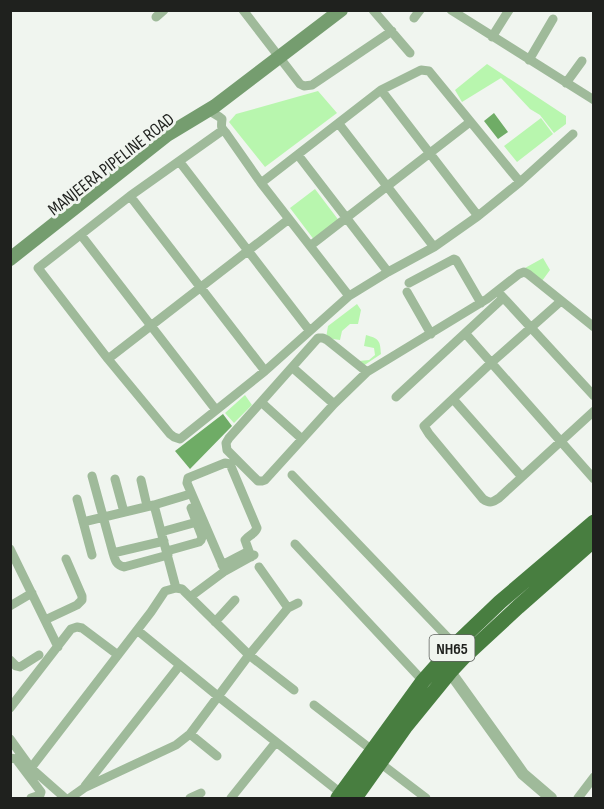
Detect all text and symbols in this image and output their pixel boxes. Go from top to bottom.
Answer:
street label: MANJEERA PIPELINE ROAD [44,109,179,220]
road number: NH65 [430,635,474,661]

